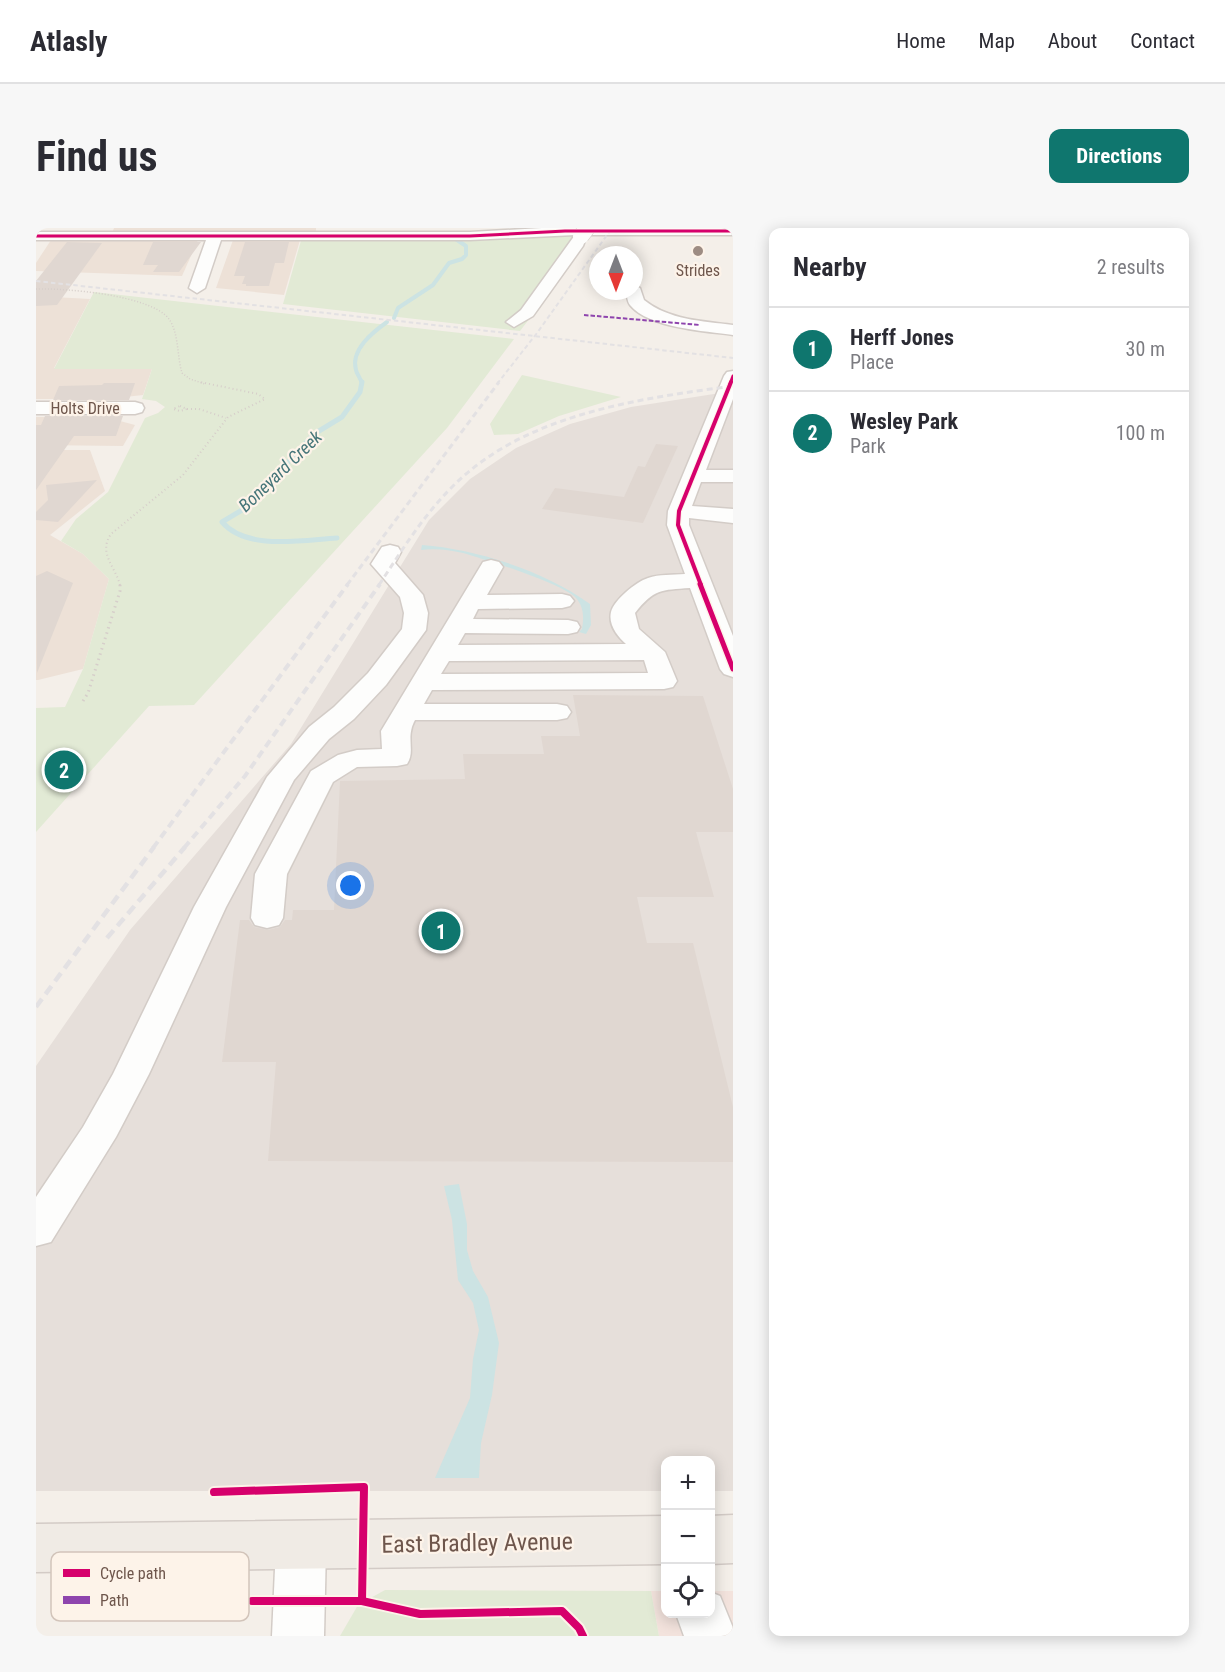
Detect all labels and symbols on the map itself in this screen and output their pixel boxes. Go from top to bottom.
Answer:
marker: Strides [691,244,705,258]
north arrow [589,246,643,300]
place label: Strides [676,261,720,280]
street label: Holts Drive [50,399,120,418]
water label: Boneyard Creek [234,425,327,516]
pin: 2 [45,748,84,792]
your location [336,871,365,900]
pin: 1 [422,908,460,954]
street label: East Bradley Avenue [381,1527,573,1559]
legend [51,1552,249,1621]
text: Cycle path [100,1564,166,1583]
text: Path [100,1591,129,1610]

